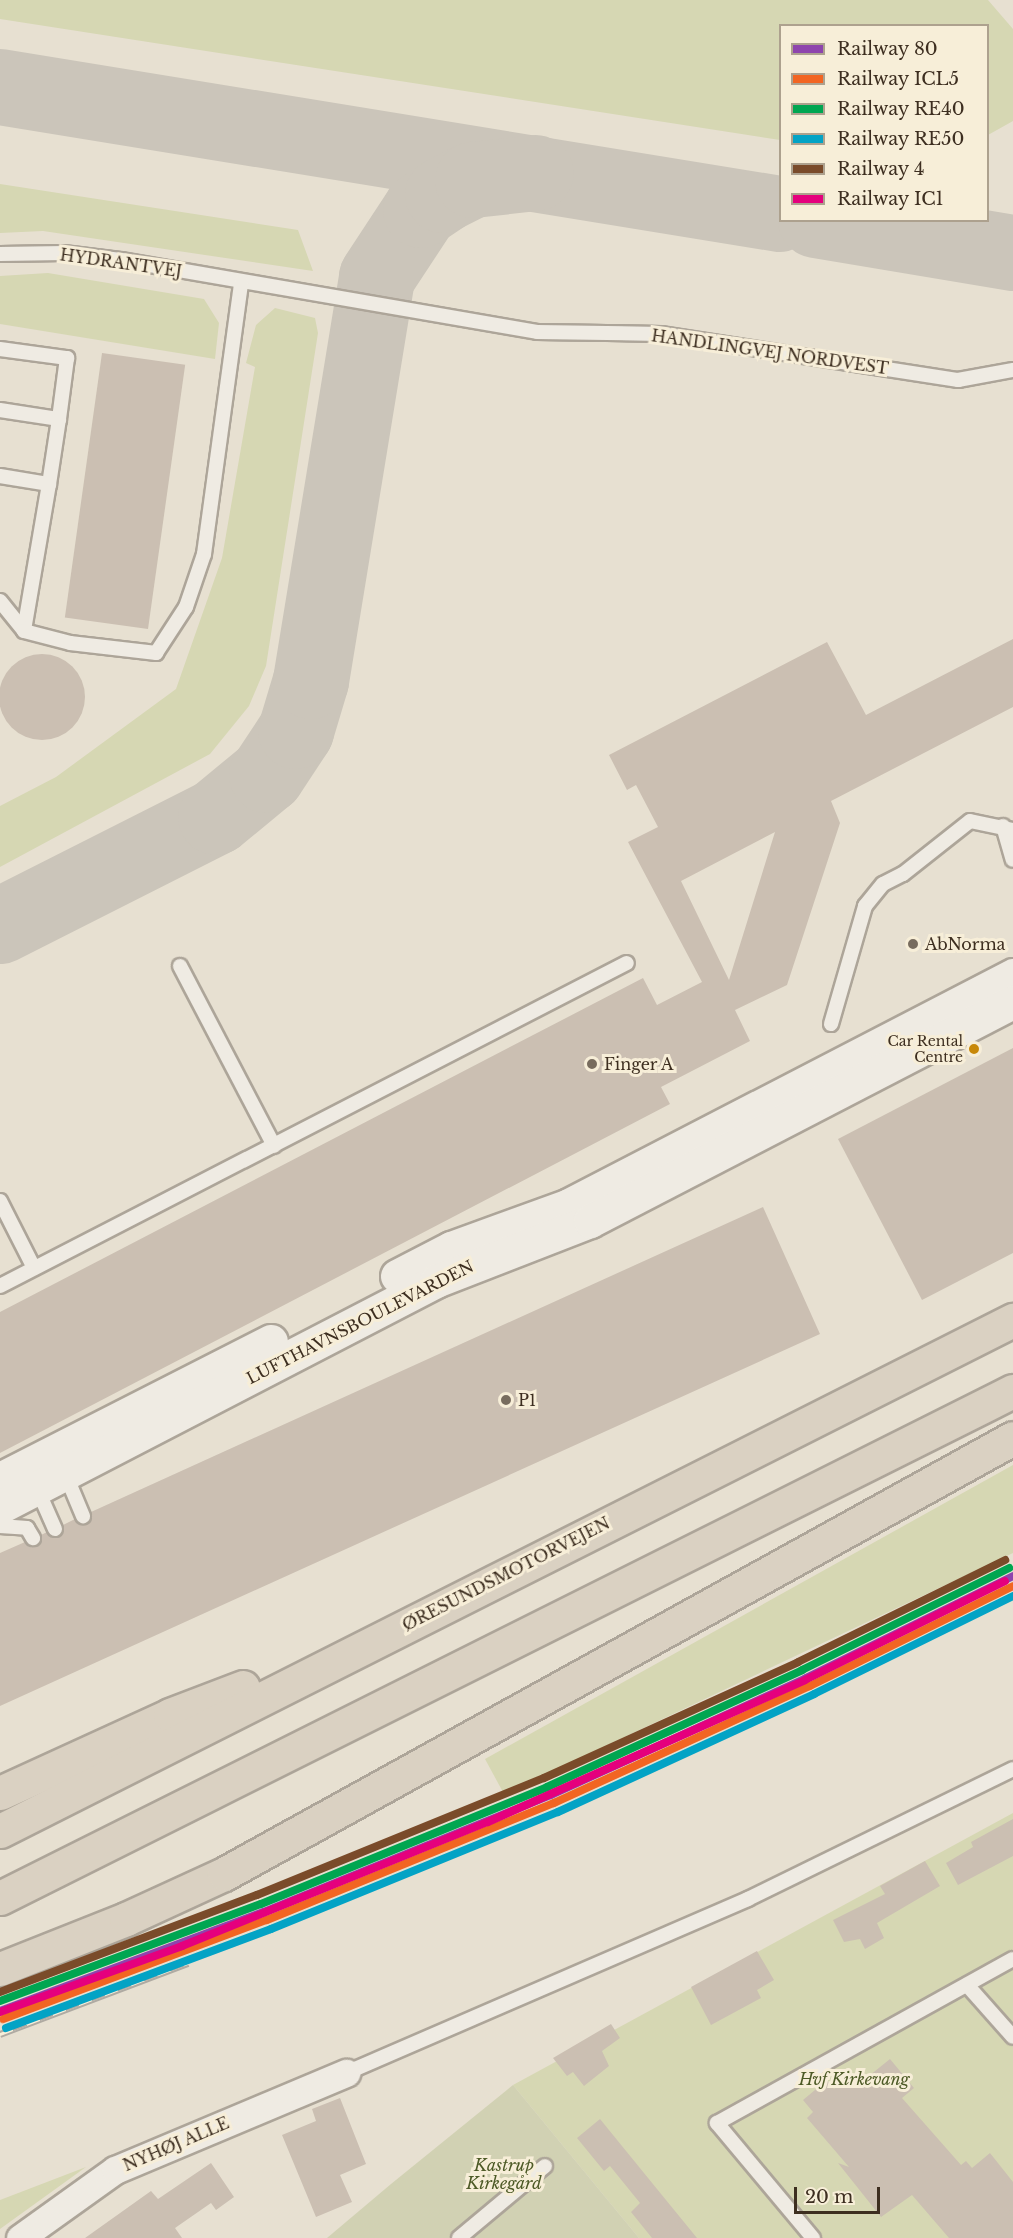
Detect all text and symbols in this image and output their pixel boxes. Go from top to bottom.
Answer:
legend [779,24,989,222]
text: Railway 80 [837,38,938,60]
text: Railway ICL5 [837,68,959,90]
text: Railway RE40 [837,98,965,120]
text: Railway RE50 [837,128,964,150]
text: Railway 4 [837,158,924,180]
text: Railway IC1 [837,188,944,210]
street label: HYDRANTVEJ [59,245,183,281]
street label: HANDLINGVEJ NORDVEST [650,326,890,378]
place label: AbNorma [925,934,1005,954]
marker: AbNorma [906,937,920,951]
place label: Car Rental Centre [887,1033,963,1066]
marker: Car Rental Centre [968,1043,980,1055]
place label: Finger A [604,1054,674,1074]
marker: Finger A [585,1057,599,1071]
street label: LUFTHAVNSBOULEVARDEN [243,1256,477,1388]
place label: P1 [518,1390,536,1410]
marker: P1 [499,1393,513,1407]
street label: ØRESUNDSMOTORVEJEN [399,1513,613,1635]
park label: Hvf Kirkevang [799,2069,909,2089]
street label: NYHØJ ALLE [120,2113,232,2175]
park label: Kastrup Kirkegård [466,2155,542,2193]
scale bar [797,2175,882,2213]
text: 20 m [805,2186,853,2208]

